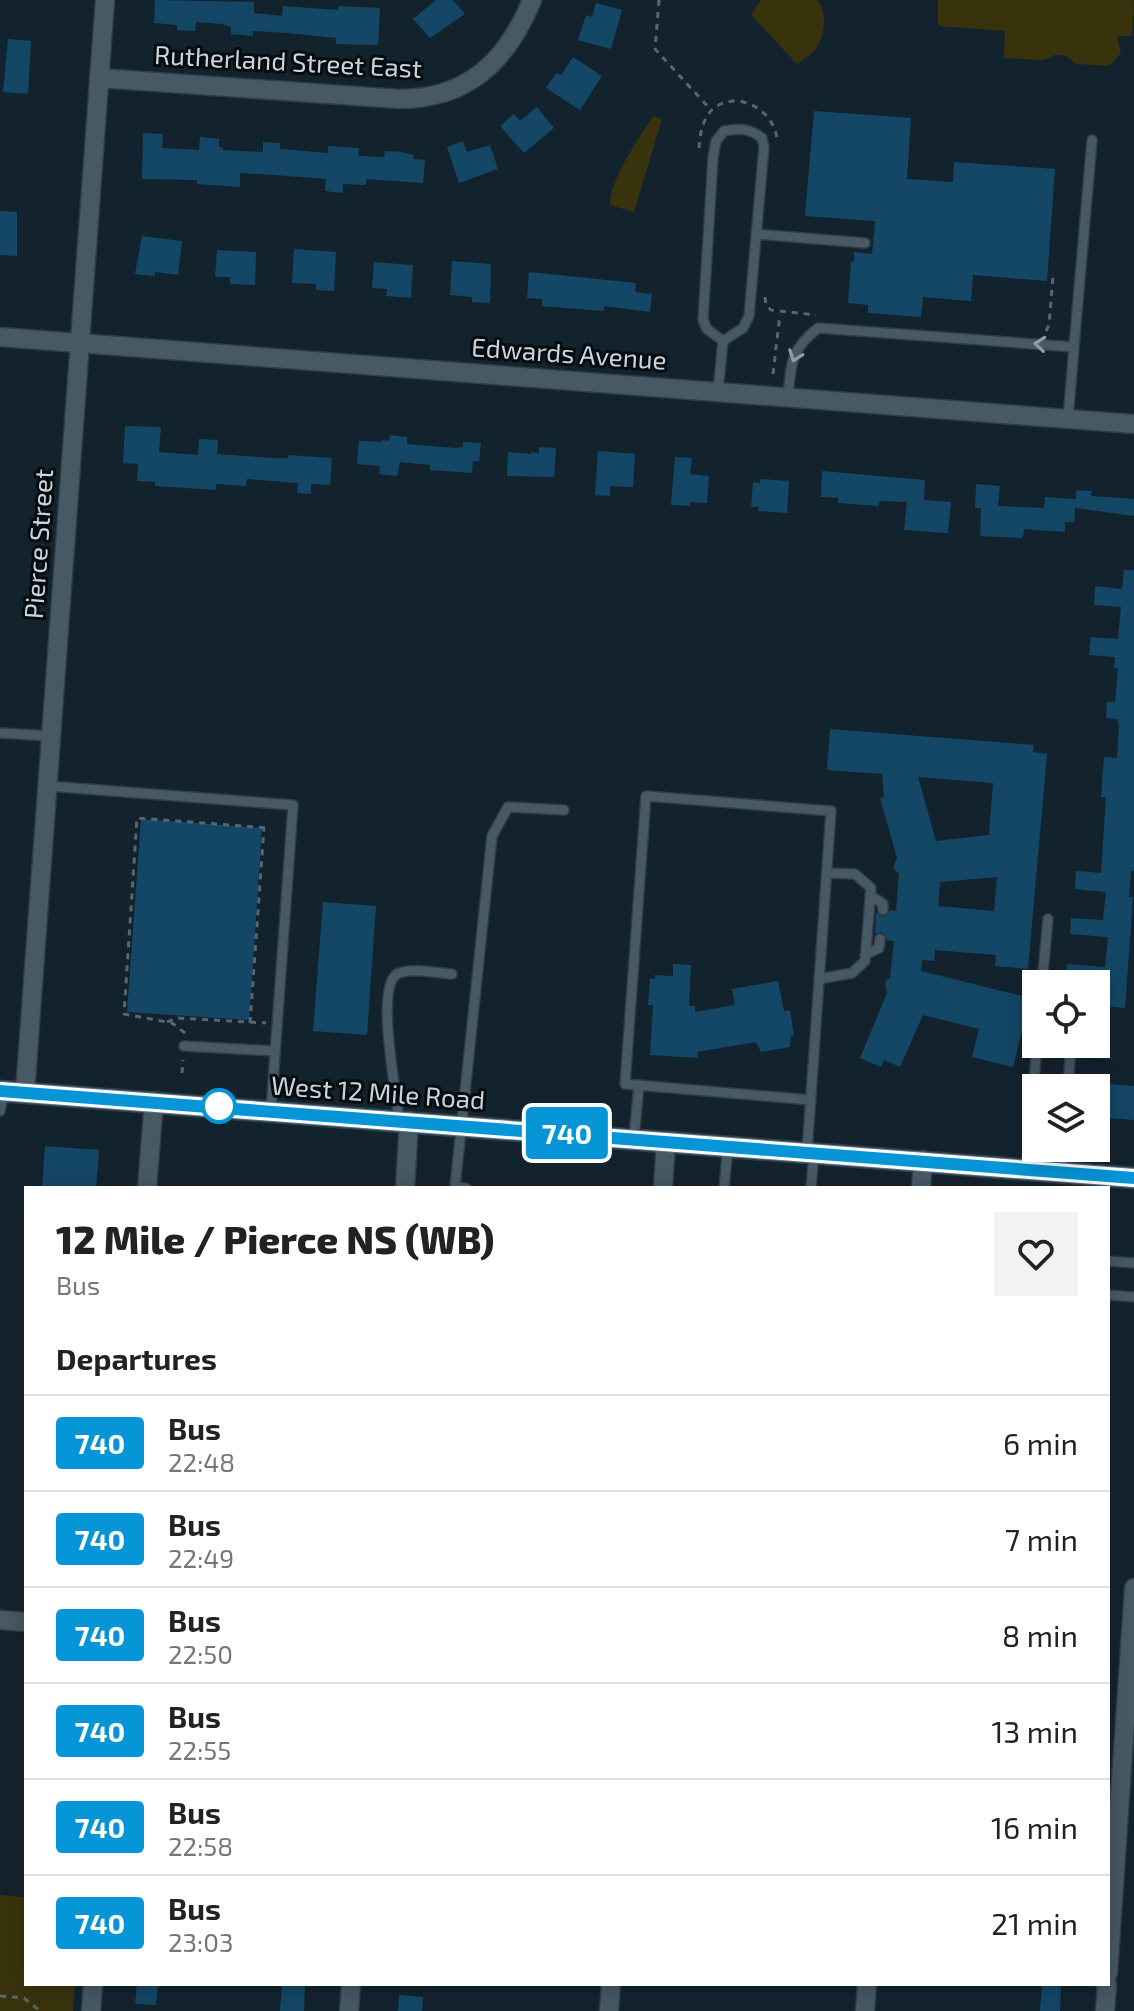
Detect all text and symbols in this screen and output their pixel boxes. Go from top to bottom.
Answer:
street label: Rutherland Street East [153,38,423,83]
street label: Edwards Avenue [470,330,668,375]
one-way arrow [1033,336,1046,353]
one-way arrow [788,348,805,362]
street label: Pierce Street [17,468,58,620]
map controls [1022,970,1110,1162]
button: locate [1022,970,1110,1058]
street label: West 12 Mile Road [270,1069,486,1114]
button: layers [1022,1074,1110,1162]
unlabelled marker [202,1089,236,1123]
line badge: 740 [521,1107,613,1159]
text: 740 [542,1116,592,1150]
button: heart [994,1212,1078,1296]
text: 12 Mile / Pierce NS (WB) [56,1216,494,1262]
text: Bus [56,1269,100,1300]
text: Departures [56,1340,217,1376]
text: Bus [168,1410,221,1446]
text: 6 min [1003,1425,1078,1461]
text: 740 [75,1426,125,1460]
text: 22:48 [168,1446,235,1477]
text: Bus [168,1506,221,1542]
text: 7 min [1005,1521,1078,1557]
text: 740 [75,1522,125,1556]
text: 22:49 [168,1542,234,1573]
text: Bus [168,1602,221,1638]
text: 8 min [1002,1617,1078,1653]
text: 740 [75,1618,125,1652]
text: 22:50 [168,1638,233,1669]
text: Bus [168,1698,221,1734]
text: 13 min [992,1713,1078,1749]
text: 740 [75,1714,125,1748]
text: 22:55 [168,1734,231,1765]
text: Bus [168,1794,221,1830]
text: 16 min [991,1809,1078,1845]
text: 740 [75,1810,125,1844]
text: 22:58 [168,1830,233,1861]
text: Bus [168,1890,221,1926]
text: 21 min [991,1905,1078,1941]
text: 740 [75,1906,125,1940]
text: 23:03 [168,1926,233,1957]

